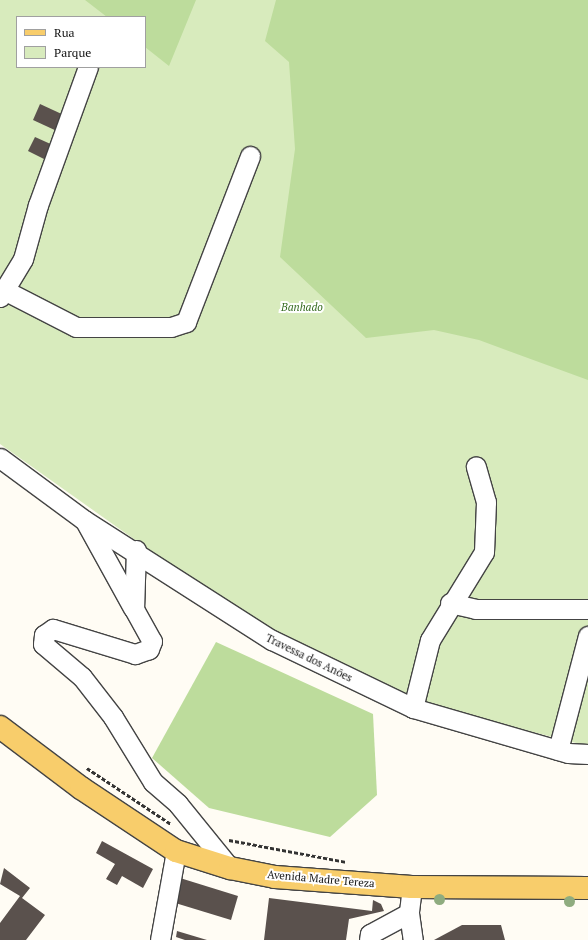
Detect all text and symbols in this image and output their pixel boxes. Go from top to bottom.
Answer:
legend [16,16,146,68]
text: Rua [54,25,75,40]
text: Parque [54,45,91,60]
park label: Banhado [281,300,323,314]
street label: Travessa dos Anões [263,631,355,685]
street label: Avenida Madre Tereza [267,868,375,890]

